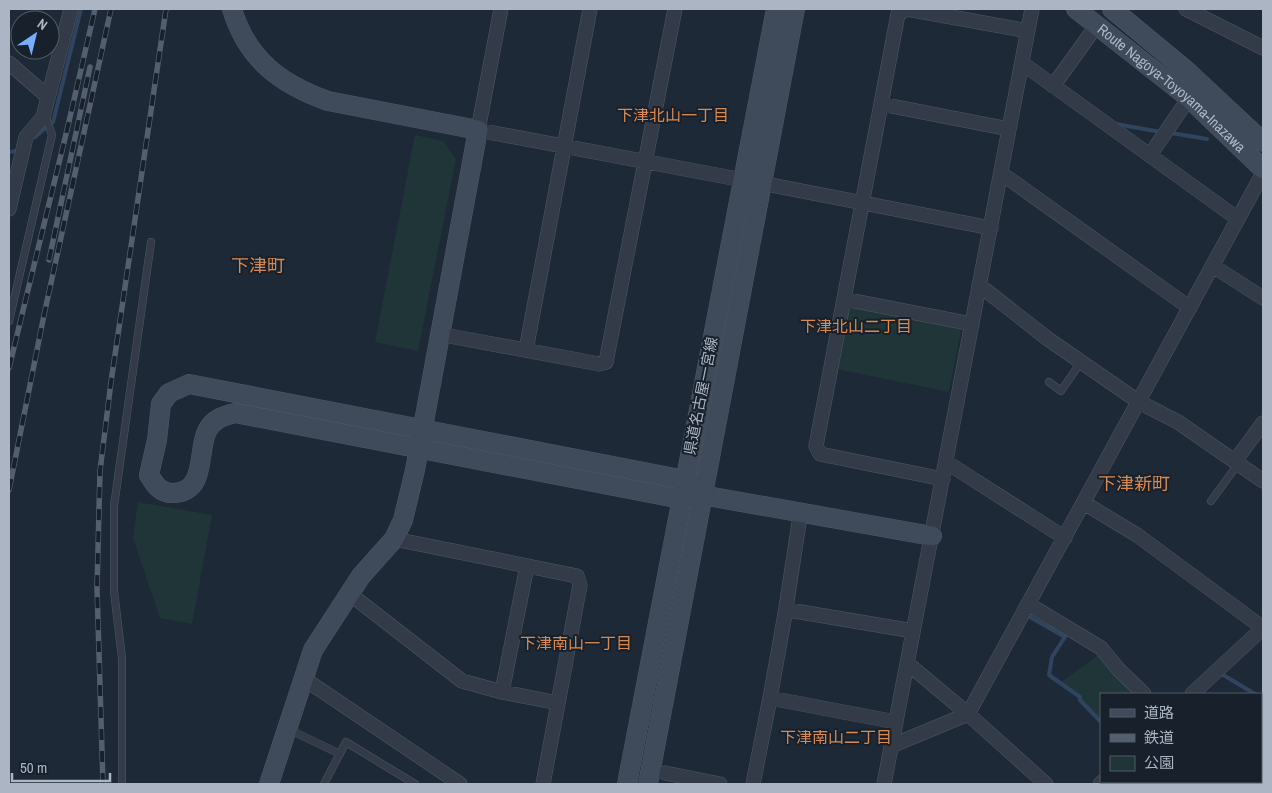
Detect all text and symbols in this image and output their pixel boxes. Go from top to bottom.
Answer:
north arrow [10,10,60,60]
text: N [34,15,51,34]
street label: Route Nagoya-Toyoyama-Inazawa [1093,19,1251,157]
district label: 下津北山一丁目 [617,104,729,126]
district label: 下津町 [231,253,285,278]
district label: 下津北山二丁目 [800,315,912,337]
street label: 県道名古屋一宮線 [679,335,722,457]
district label: 下津新町 [1098,471,1170,496]
district label: 下津南山一丁目 [520,632,632,654]
legend [1100,693,1262,783]
text: 道路 [1144,702,1174,723]
district label: 下津南山二丁目 [780,726,892,748]
text: 鉄道 [1144,727,1174,748]
scale bar [12,750,110,782]
text: 公園 [1144,752,1174,773]
text: 50 m [20,757,47,778]

